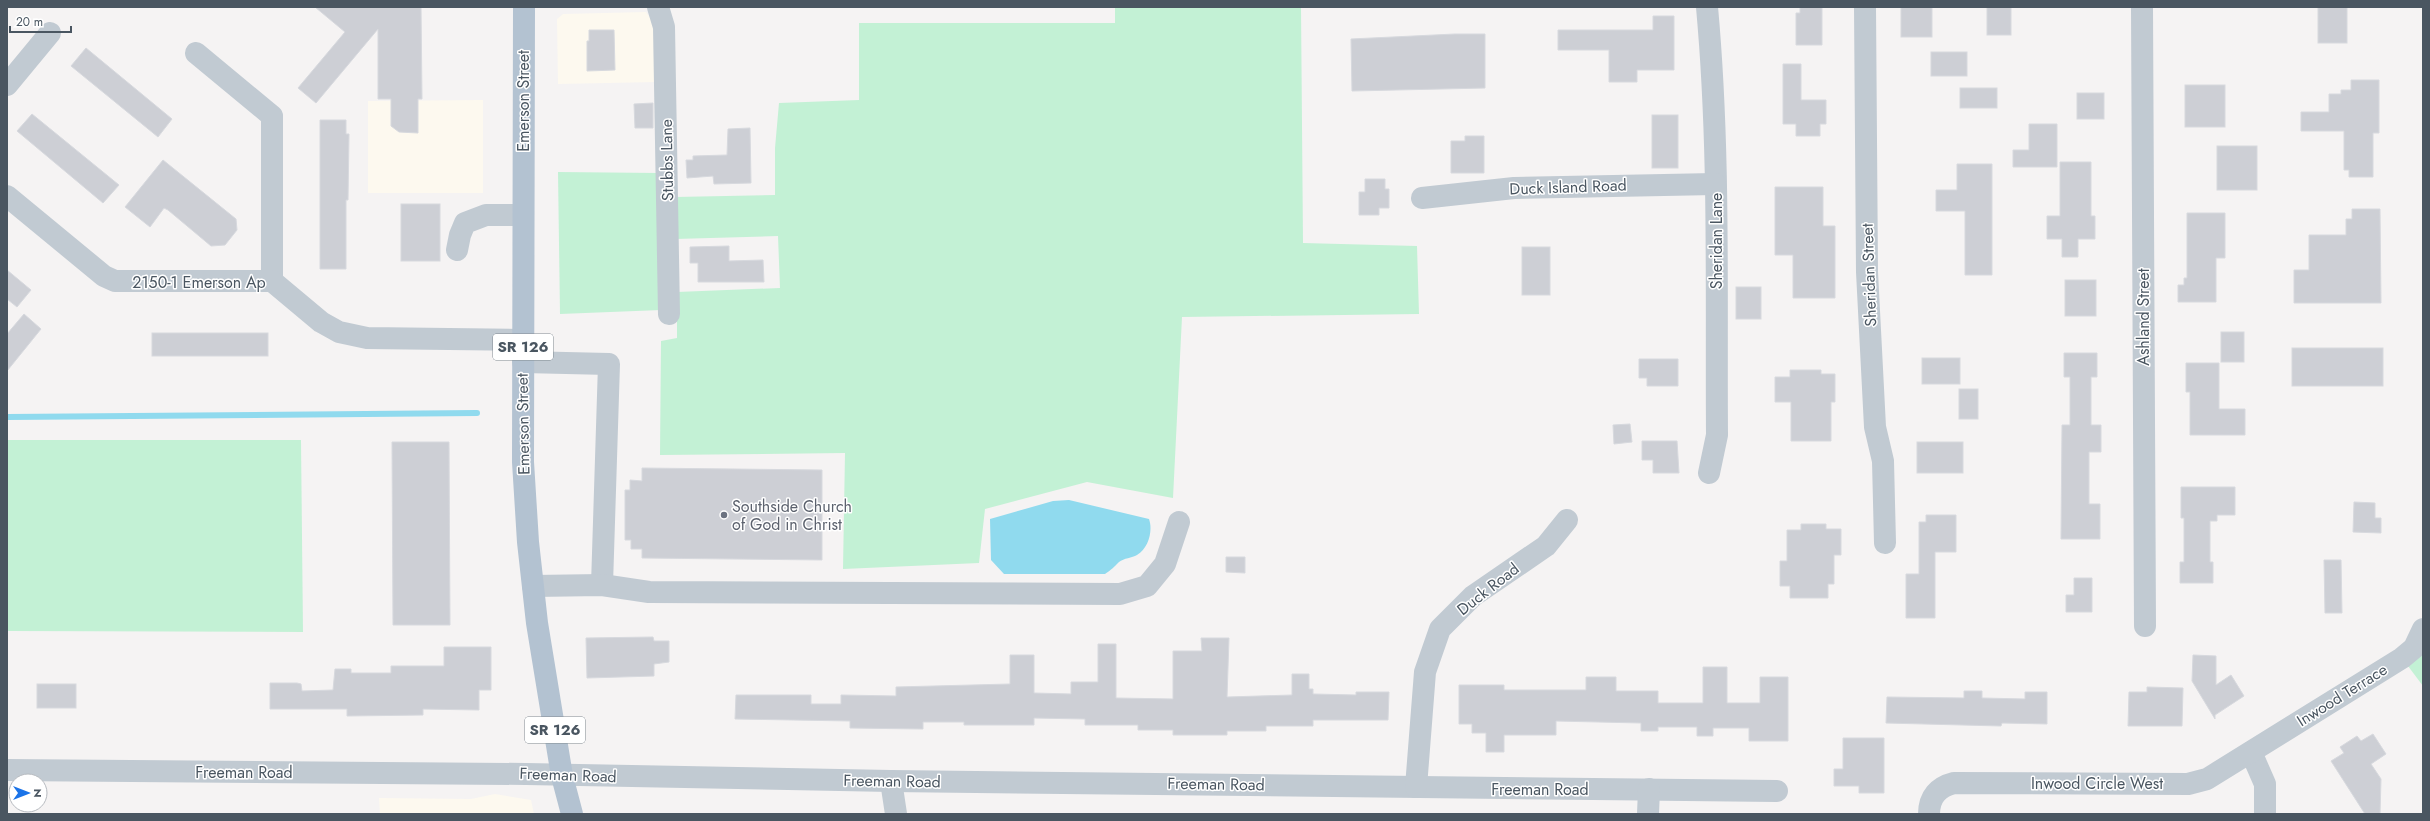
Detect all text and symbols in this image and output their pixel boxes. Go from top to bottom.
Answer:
scale bar [10,8,71,34]
text: 20 m [16,13,43,31]
street label: Emerson Street [512,50,535,152]
street label: Stubbs Lane [655,119,679,201]
street label: Duck Island Road [1509,173,1627,201]
street label: Sheridan Lane [1705,193,1728,289]
street label: Sheridan Street [1856,223,1882,327]
street label: Ashland Street [2132,268,2155,366]
street label: 2150-1 Emerson Ap [132,271,266,294]
road number: SR 126 [493,334,553,360]
street label: Emerson Street [511,373,535,475]
place label: Southside Church of God in Christ [732,495,852,536]
marker: Southside Church of God in Christ [719,510,729,520]
street label: Duck Road [1452,557,1524,621]
street label: Inwood Terrace [2292,658,2392,732]
road number: SR 126 [525,717,585,743]
street label: Freeman Road [195,761,293,784]
street label: Freeman Road [519,762,617,788]
street label: Freeman Road [843,769,941,793]
street label: Freeman Road [1167,772,1265,796]
street label: Inwood Circle West [2031,772,2163,795]
north arrow [8,773,48,813]
street label: Freeman Road [1491,778,1589,801]
text: N [30,789,46,797]

